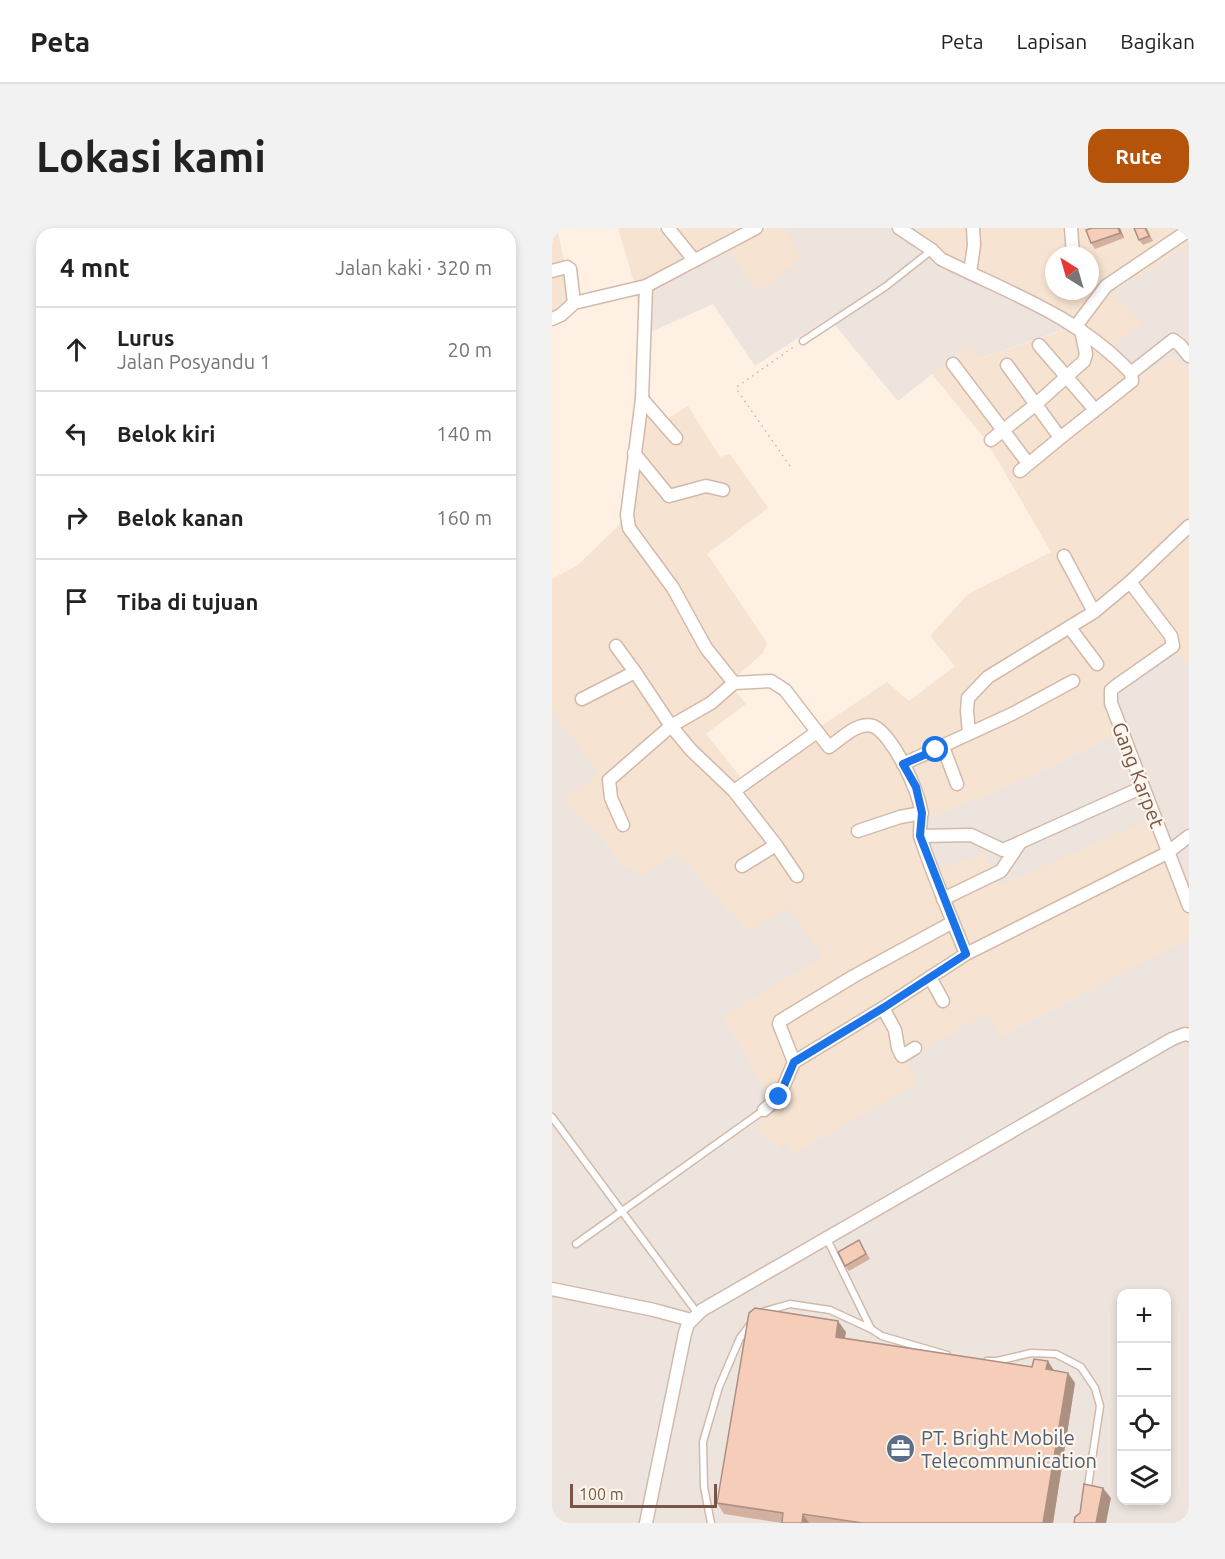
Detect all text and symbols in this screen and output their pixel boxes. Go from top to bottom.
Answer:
text: Peta [30,26,90,57]
text: Peta [941,29,984,53]
text: Lapisan [1017,29,1087,53]
text: Bagikan [1120,29,1195,53]
button: Rute [1088,129,1189,183]
text: Lokasi kami [36,133,266,180]
north arrow [1045,246,1099,300]
text: 4 mnt [60,253,130,282]
text: Jalan kaki · 320 m [335,256,492,279]
text: Lurus [117,325,174,350]
icon: ahead [60,333,93,366]
text: 20 m [448,338,492,361]
text: Jalan Posyandu 1 [117,350,271,373]
icon: left [60,417,93,450]
text: Belok kiri [117,421,215,446]
text: 140 m [436,422,492,445]
icon: right [60,501,93,534]
text: Belok kanan [117,505,244,530]
text: 160 m [436,506,492,529]
icon: arrive [60,585,93,618]
text: Tiba di tujuan [117,589,258,614]
street label: Gang Karpet [1108,719,1169,831]
route start [922,736,948,762]
route end [765,1083,791,1109]
map controls [1117,1289,1171,1505]
button: + [1117,1289,1171,1343]
button: − [1117,1343,1171,1397]
button: locate [1117,1397,1171,1451]
place label: PT. Bright Mobile Telecommunication [921,1426,1097,1472]
office icon: PT. Bright Mobile Telecommunication [884,1433,916,1465]
button: layers [1117,1451,1171,1505]
scale bar [570,1481,717,1508]
text: 100 m [579,1485,624,1503]

